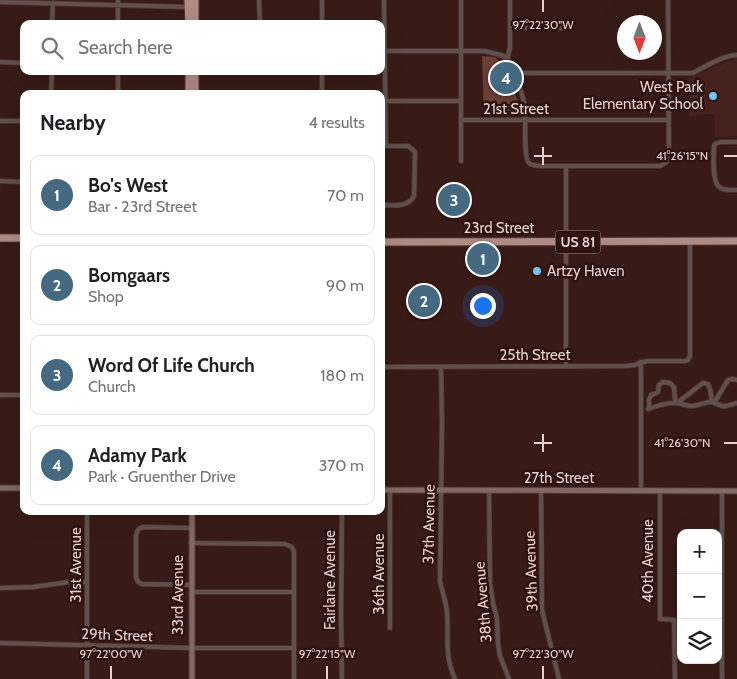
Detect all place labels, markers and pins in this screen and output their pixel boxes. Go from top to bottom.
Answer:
pin: 4 [490,59,522,97]
place label: West Park Elementary School [583,78,703,113]
marker: West Park Elementary School [707,90,719,102]
pin: 3 [438,181,470,219]
pin: 1 [467,240,499,278]
place label: Artzy Haven [547,262,625,280]
marker: Artzy Haven [531,265,543,277]
pin: 2 [408,282,440,320]

